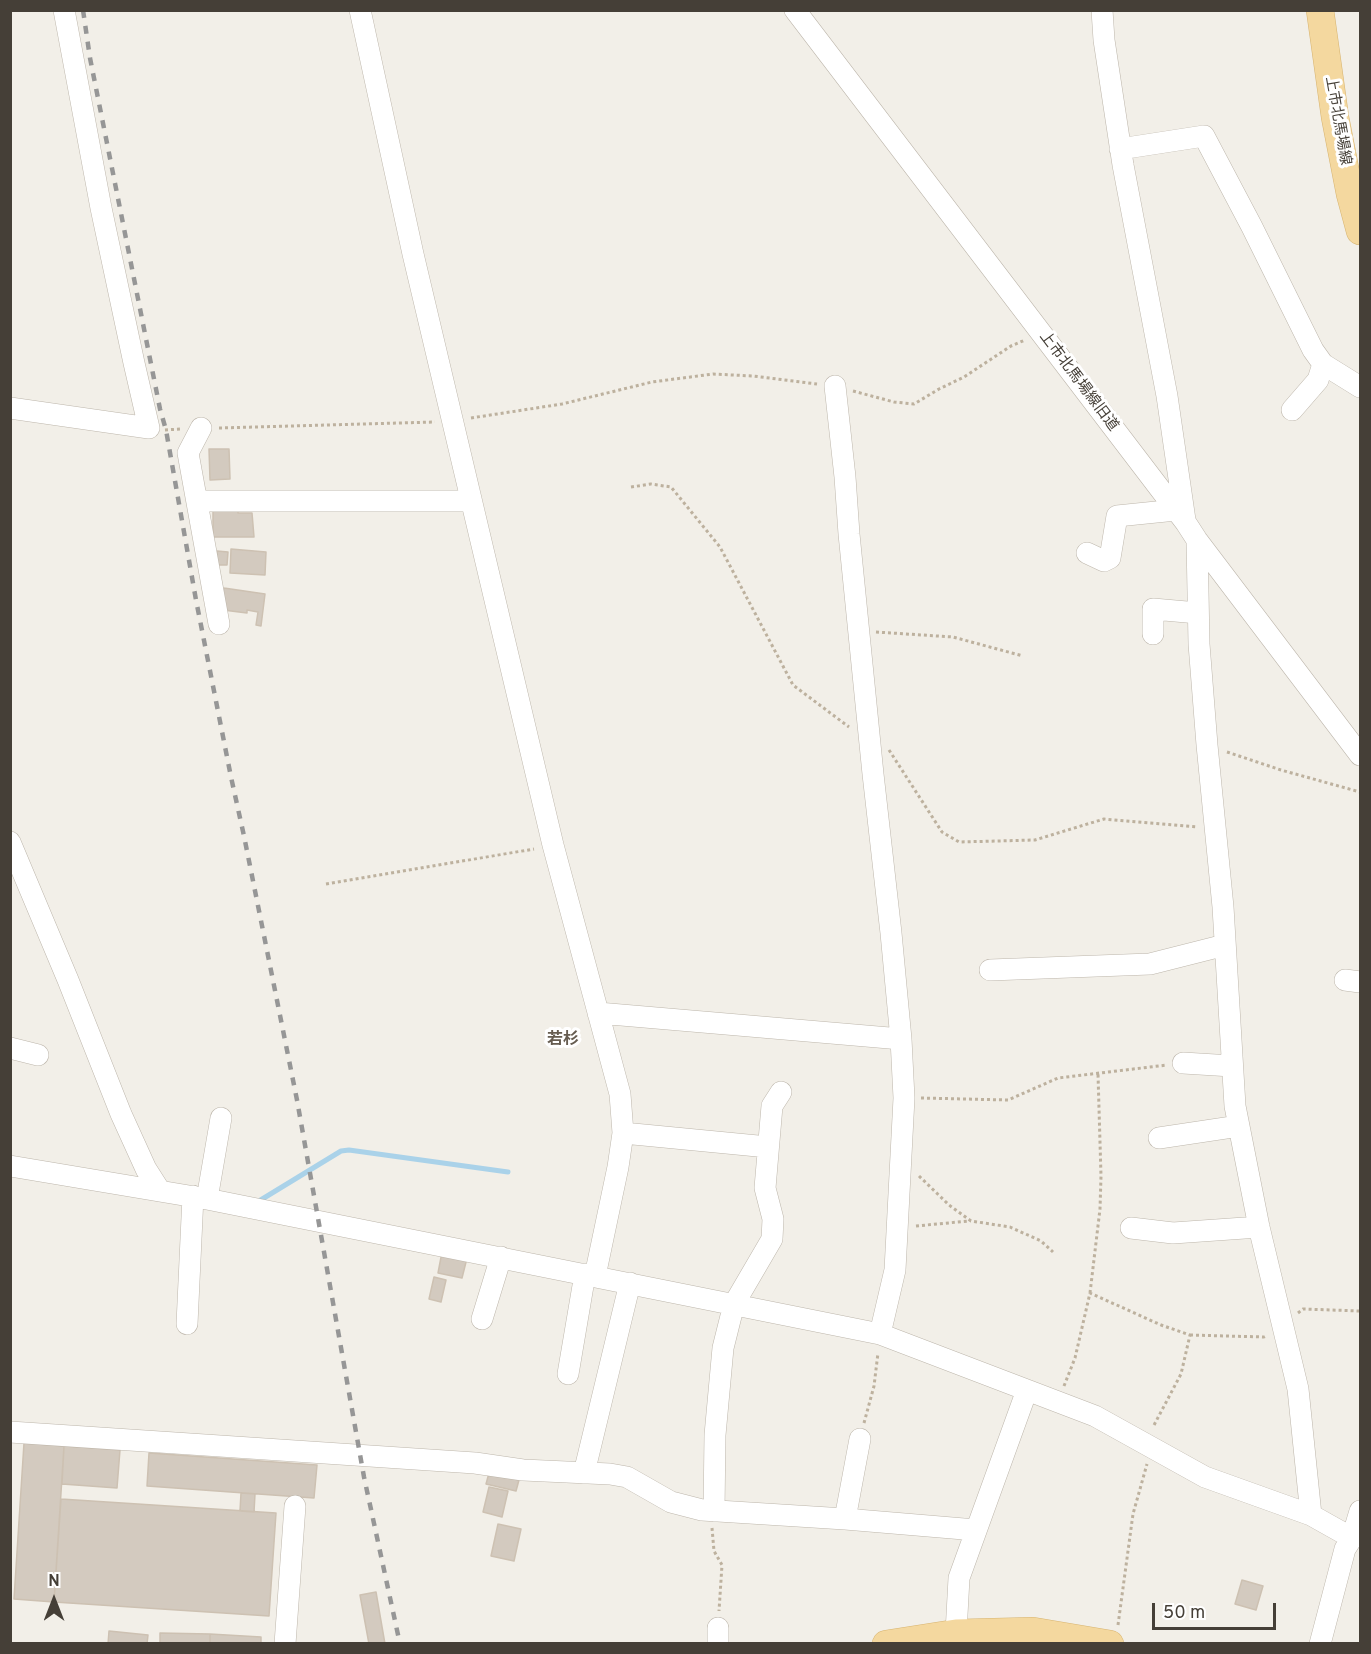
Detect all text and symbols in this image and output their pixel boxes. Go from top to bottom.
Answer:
street label: 上市北馬場線 [1320,75,1354,167]
street label: 上市北馬場線旧道 [1035,329,1121,435]
district label: 若杉 [547,1031,579,1051]
north arrow [24,1570,84,1630]
text: N [48,1572,60,1592]
scale bar [1155,1591,1280,1629]
text: 50 m [1163,1602,1205,1625]

